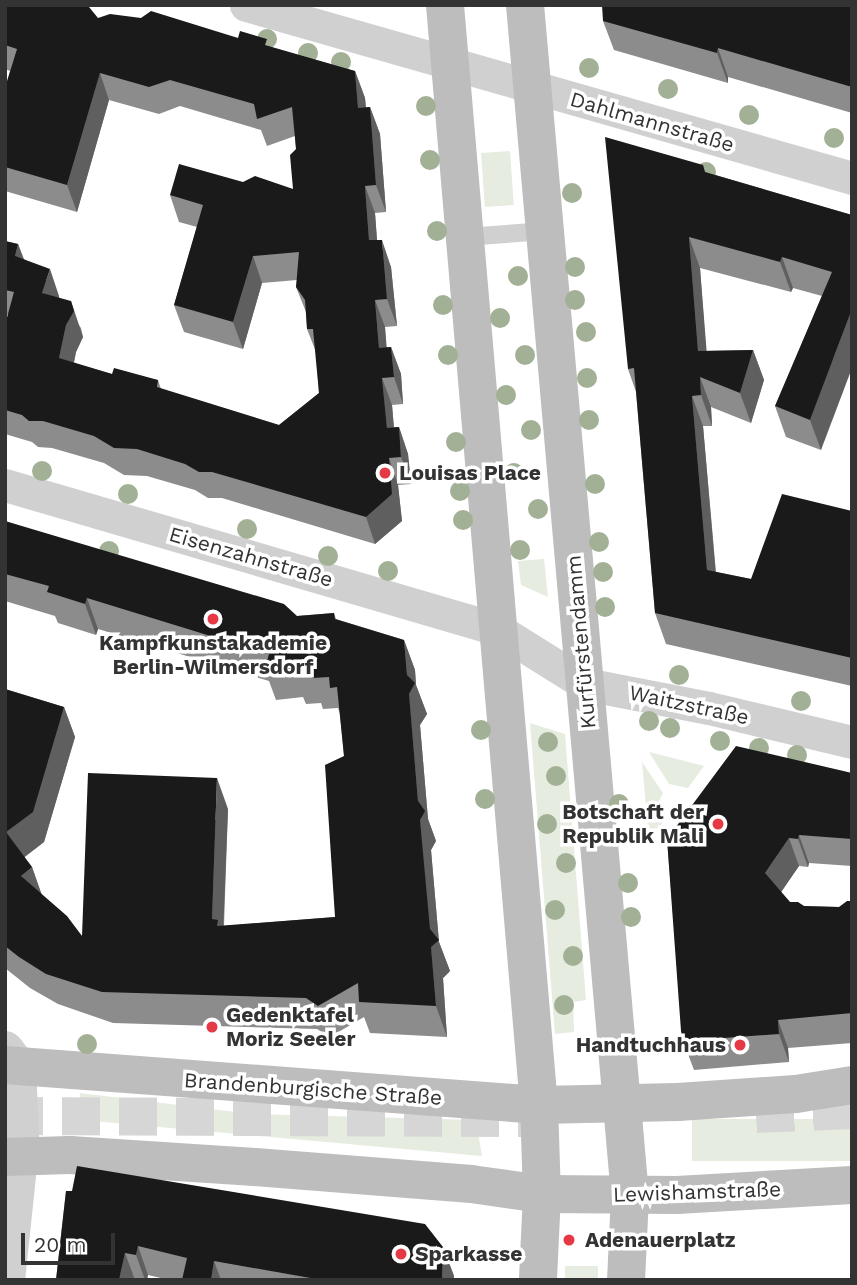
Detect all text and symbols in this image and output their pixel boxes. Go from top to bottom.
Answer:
street label: Dahlmannstraße [567,87,737,157]
place label: Louisas Place [399,460,541,486]
marker: Louisas Place [377,465,393,481]
street label: Eisenzahnstraße [166,522,336,592]
street label: Kurfürstendamm [561,554,601,730]
marker: Kampfkunstakademie Berlin-Wilmersdorf [205,611,221,627]
place label: Kampfkunstakademie Berlin-Wilmersdorf [99,630,327,680]
street label: Waitzstraße [627,680,751,730]
place label: Botschaft der Republik Mali [562,799,704,849]
marker: Botschaft der Republik Mali [710,816,726,832]
place label: Gedenktafel Moriz Seeler [226,1002,356,1052]
marker: Gedenktafel Moriz Seeler [204,1019,220,1035]
place label: Handtuchhaus [576,1032,726,1058]
marker: Handtuchhaus [732,1037,748,1053]
street label: Brandenburgische Straße [183,1067,443,1111]
street label: Lewishamstraße [612,1176,782,1208]
scale bar [24,1218,119,1262]
place label: Adenauerplatz [585,1227,736,1253]
marker: Adenauerplatz [559,1230,579,1250]
text: 20 m [34,1232,86,1257]
place label: Sparkasse [415,1241,522,1267]
marker: Sparkasse [393,1246,409,1262]

